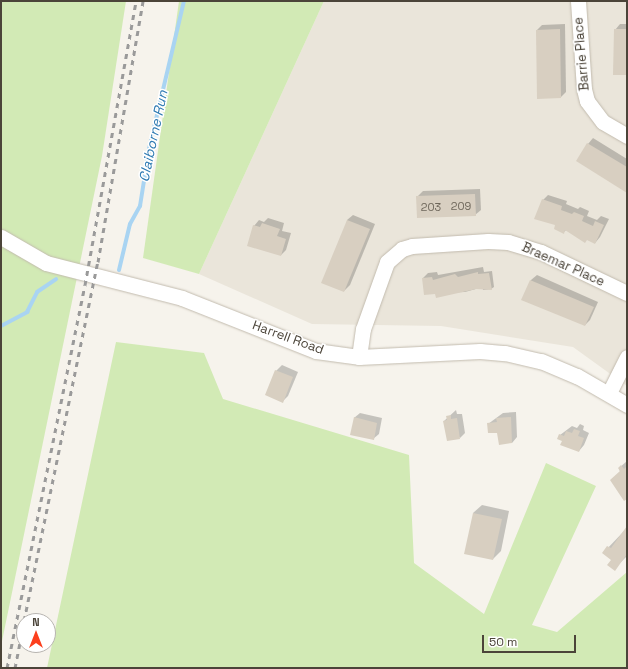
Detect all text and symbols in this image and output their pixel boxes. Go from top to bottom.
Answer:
street label: Barrie Place [571,17,593,91]
water label: Claiborne Run [135,89,171,183]
house number: 209 [451,199,471,213]
house number: 203 [421,200,441,214]
street label: Braemar Place [519,240,607,290]
street label: Harrell Road [250,318,326,358]
north arrow [16,613,56,653]
text: N [32,615,40,629]
scale bar [484,627,578,653]
text: 50 m [489,634,517,650]

